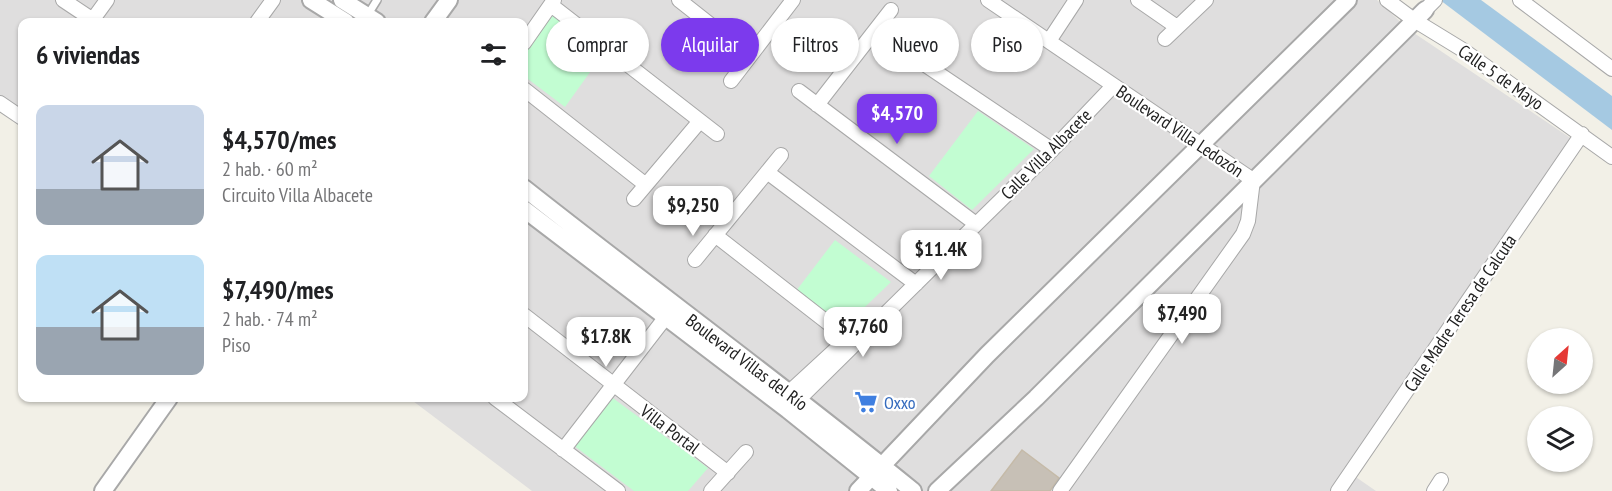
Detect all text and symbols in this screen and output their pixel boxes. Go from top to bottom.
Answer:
chip: Comprar [546,18,649,72]
chip: Alquilar [661,18,759,72]
chip: Filtros [771,18,859,72]
chip: Nuevo [871,18,959,72]
chip: Piso [971,18,1043,72]
text: 6 viviendas [36,38,140,71]
icon: filters [477,38,510,71]
street label: Calle 5 de Mayo [1454,39,1548,115]
street label: Boulevard Villa Ledozón [1112,80,1248,182]
pin: $4,570 [848,94,946,145]
text: $4,570 [871,100,923,126]
street label: Calle Villa Albacete [996,104,1096,204]
text: $4,570/mes [222,123,336,156]
icon: home [84,129,156,201]
text: 2 hab. · 60 m² [222,156,318,182]
text: Circuito Villa Albacete [222,182,373,208]
pin: $9,250 [644,186,742,237]
text: $9,250 [667,192,719,218]
pin: $11.4K [892,230,990,281]
street label: Calle Madre Teresa de Calcuta [1399,230,1521,396]
text: $11.4K [915,236,967,262]
text: $7,490/mes [222,273,334,306]
icon: home [84,279,156,351]
pin: $7,490 [1133,294,1231,345]
text: $7,490 [1157,300,1207,326]
text: 2 hab. · 74 m² [222,306,318,332]
pin: $7,760 [814,307,912,358]
street label: Boulevard Villas del Río [681,309,813,416]
text: $7,760 [838,313,888,339]
pin: $17.8K [557,317,655,368]
text: $17.8K [581,323,631,349]
north arrow [1527,328,1593,394]
map controls [1527,328,1593,472]
text: Piso [222,332,251,358]
supermarket icon: Oxxo [853,389,879,415]
place label: Oxxo [884,391,916,414]
street label: Villa Portal [635,399,705,459]
button: layers [1527,406,1593,472]

